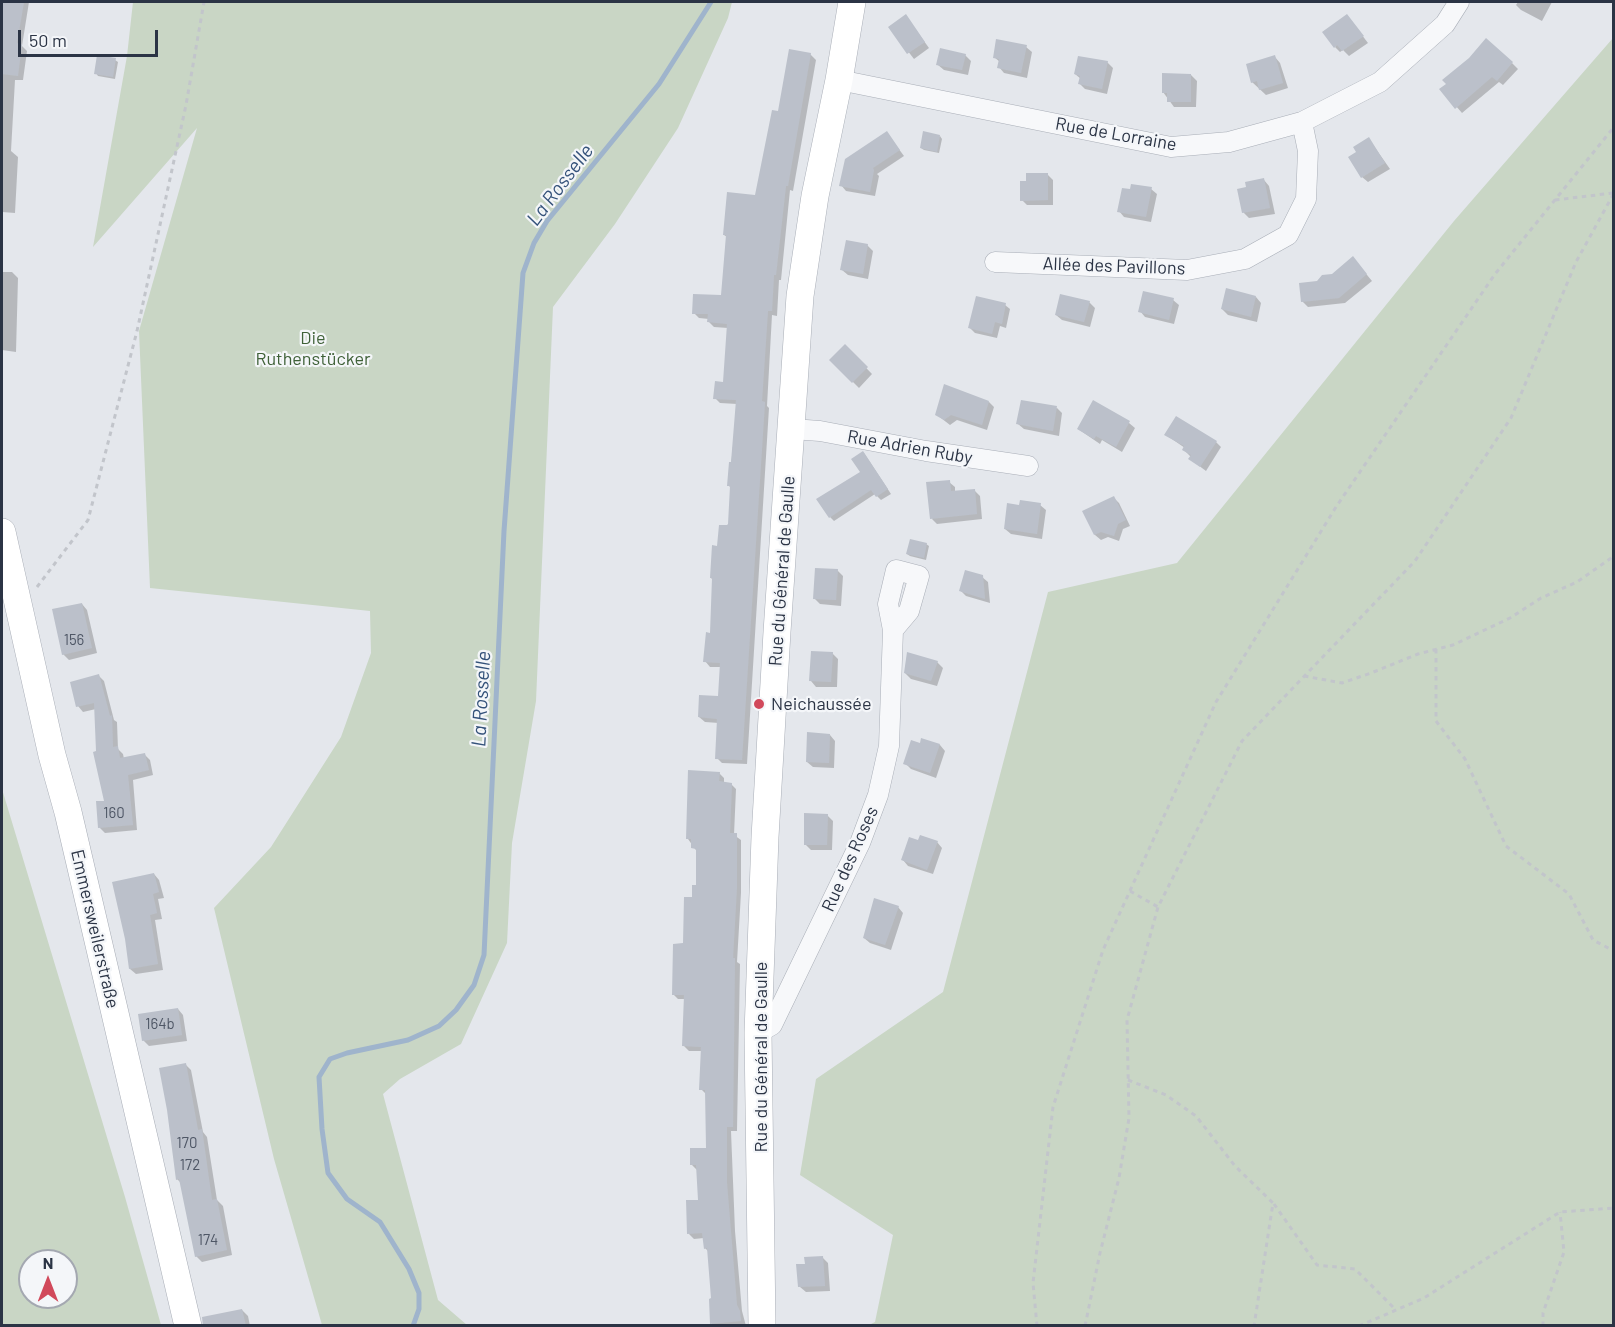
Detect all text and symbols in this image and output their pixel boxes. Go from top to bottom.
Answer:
scale bar [21,18,160,56]
text: 50 m [29,29,67,51]
street label: Rue de Lorraine [1054,113,1178,155]
water label: La Rosselle [522,139,598,231]
street label: Allée des Pavillons [1042,253,1186,279]
park label: Die Ruthenstücker [255,327,371,370]
street label: Rue Adrien Ruby [846,425,974,469]
street label: Rue du Général de Gaulle [765,475,799,667]
house number: 156 [64,631,84,649]
water label: La Rosselle [467,651,495,747]
place label: Neichaussée [771,693,871,715]
marker: Neichaussée [752,697,766,711]
street label: Rue des Roses [817,803,883,915]
house number: 160 [103,804,125,822]
street label: Emmersweilerstraße [66,847,124,1011]
street label: Rue du Général de Gaulle [750,962,772,1152]
house number: 164b [145,1015,175,1033]
house number: 170 [177,1134,197,1152]
house number: 172 [180,1156,200,1174]
house number: 174 [198,1231,218,1249]
north arrow [18,1249,78,1309]
text: N [43,1253,53,1272]

